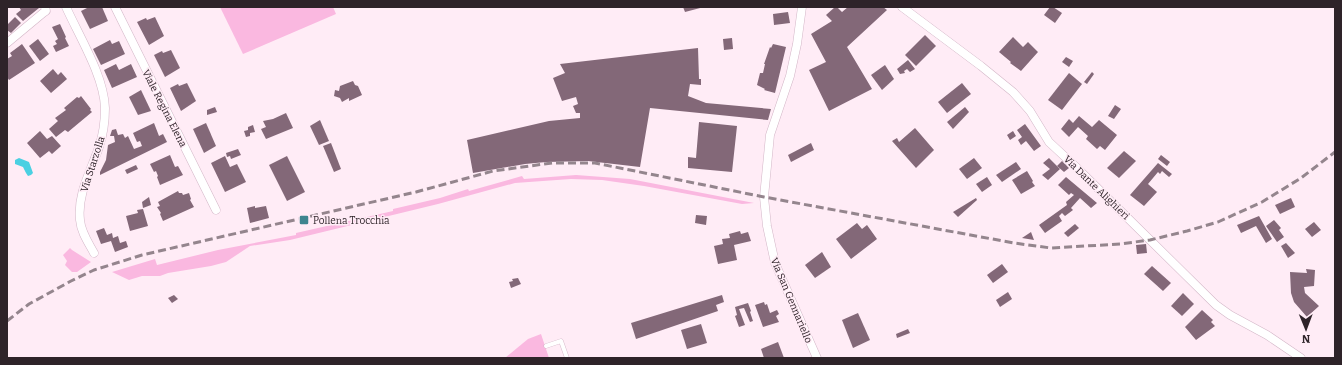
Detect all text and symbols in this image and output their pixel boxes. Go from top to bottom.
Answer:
street label: Viale Regina Elena [139,68,189,150]
street label: Via Starzolla [78,135,108,194]
street label: Via Dante Alighieri [1061,153,1132,222]
marker: Pollena Trocchia [298,214,310,226]
place label: Pollena Trocchia [313,215,390,227]
street label: Via San Gennariello [768,256,815,345]
north arrow [1286,309,1326,349]
text: N [1301,332,1311,345]

